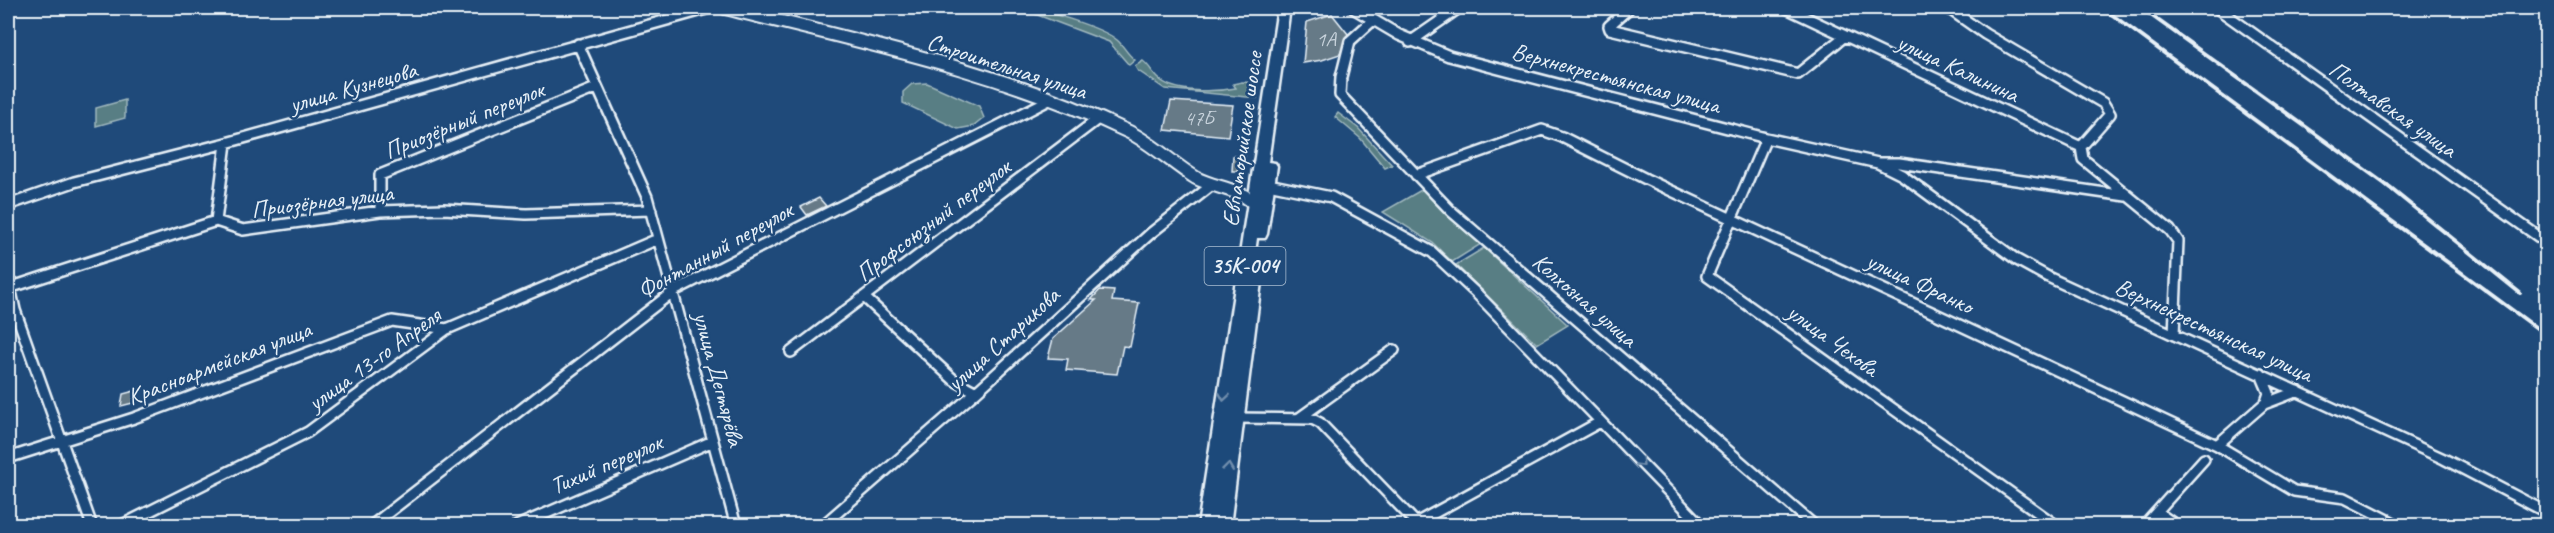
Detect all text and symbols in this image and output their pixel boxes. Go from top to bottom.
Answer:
street label: Строительная улица [923,26,1092,106]
house number: 1А [1316,26,1337,52]
street label: улица Калинина [1890,26,2025,110]
street label: Верхнекрестьянская улица [1509,36,1725,121]
street label: Евпаторийское шоссе [1215,48,1269,228]
street label: улица Кузнецова [284,54,422,120]
street label: Полтавская улица [2323,54,2464,165]
street label: Приозёрный переулок [380,74,550,166]
house number: 47Б [1184,105,1217,131]
street label: Профсоюзный переулок [850,151,1019,289]
street label: Приозёрная улица [249,177,396,225]
street label: Фонтанный переулок [632,194,800,305]
street label: улица Франко [1860,244,1980,322]
street label: Колхозная улица [1527,246,1645,355]
road number: 35К-004 [1204,247,1286,285]
street label: Верхнекрестьянская улица [2111,271,2319,390]
street label: улица Старикова [939,279,1067,399]
street label: улица Чехова [1780,296,1886,385]
street label: улица 13-го Апреля [300,300,448,419]
street label: улица Дегтярёва [686,307,752,451]
street label: Красноармейская улица [123,314,317,412]
one-way arrow [1219,393,1231,402]
street label: Тихий переулок [545,426,669,501]
one-way arrow [1634,456,1645,467]
one-way arrow [1221,463,1233,472]

